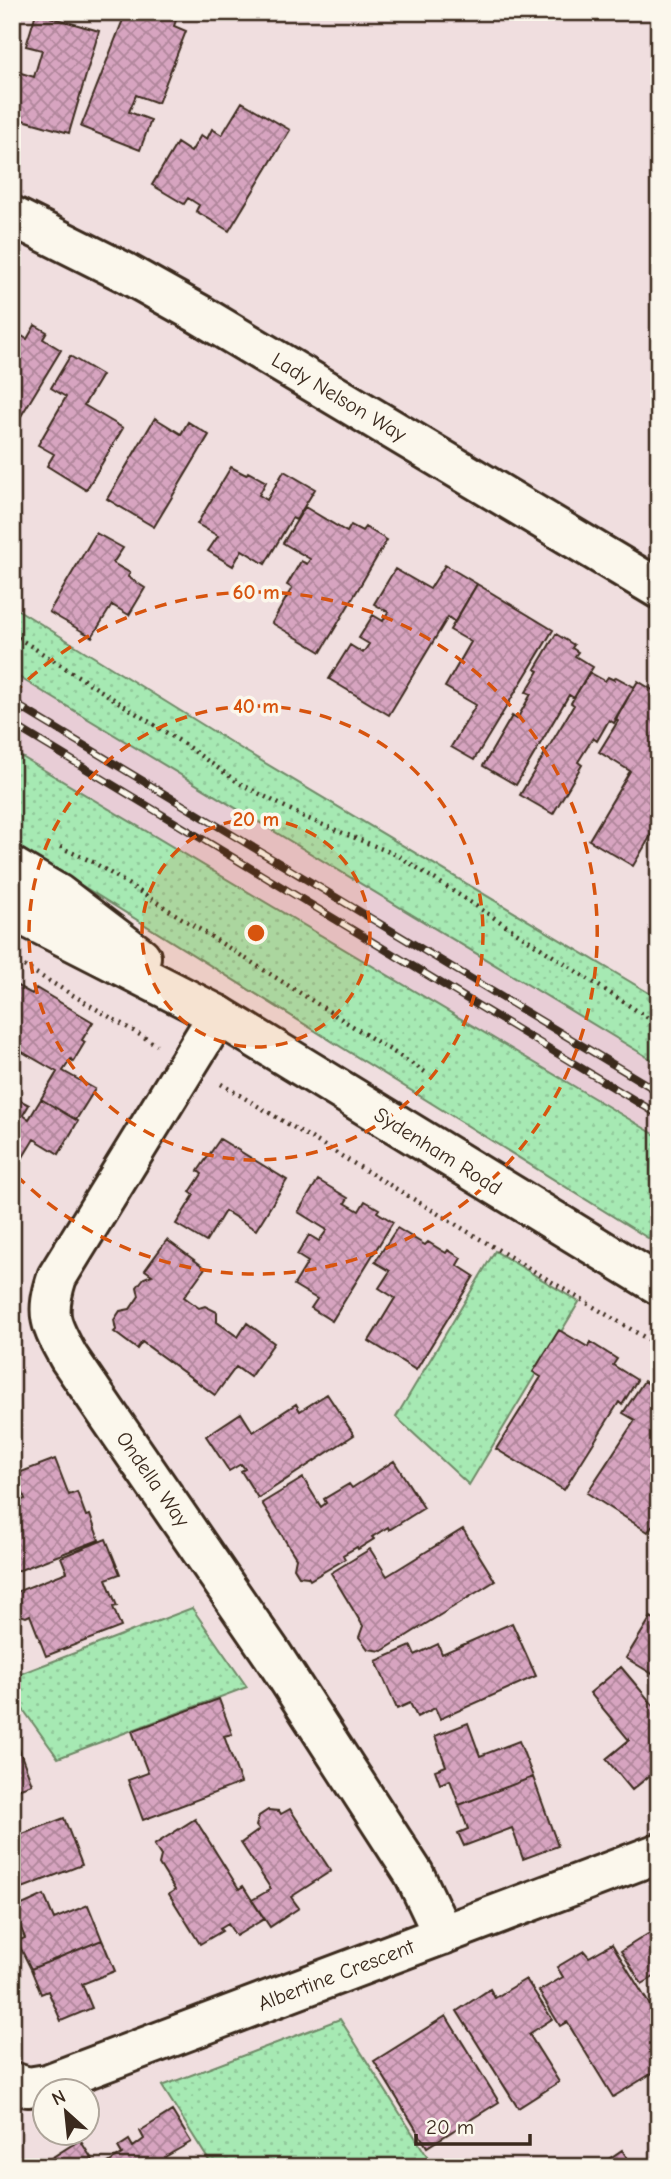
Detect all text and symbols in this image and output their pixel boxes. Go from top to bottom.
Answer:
street label: Lady Nelson Way [267,347,411,447]
text: 60 m [232,580,280,604]
text: 40 m [233,694,279,718]
text: 20 m [233,807,279,831]
centre of rings [244,921,268,945]
street label: Sydenham Road [370,1102,506,1200]
street label: Ondella Way [111,1427,195,1532]
street label: Albertine Crescent [255,1934,418,2016]
north arrow [32,2078,102,2148]
text: N [48,2085,69,2110]
scale bar [416,2102,529,2146]
text: 20 m [426,2115,474,2139]

